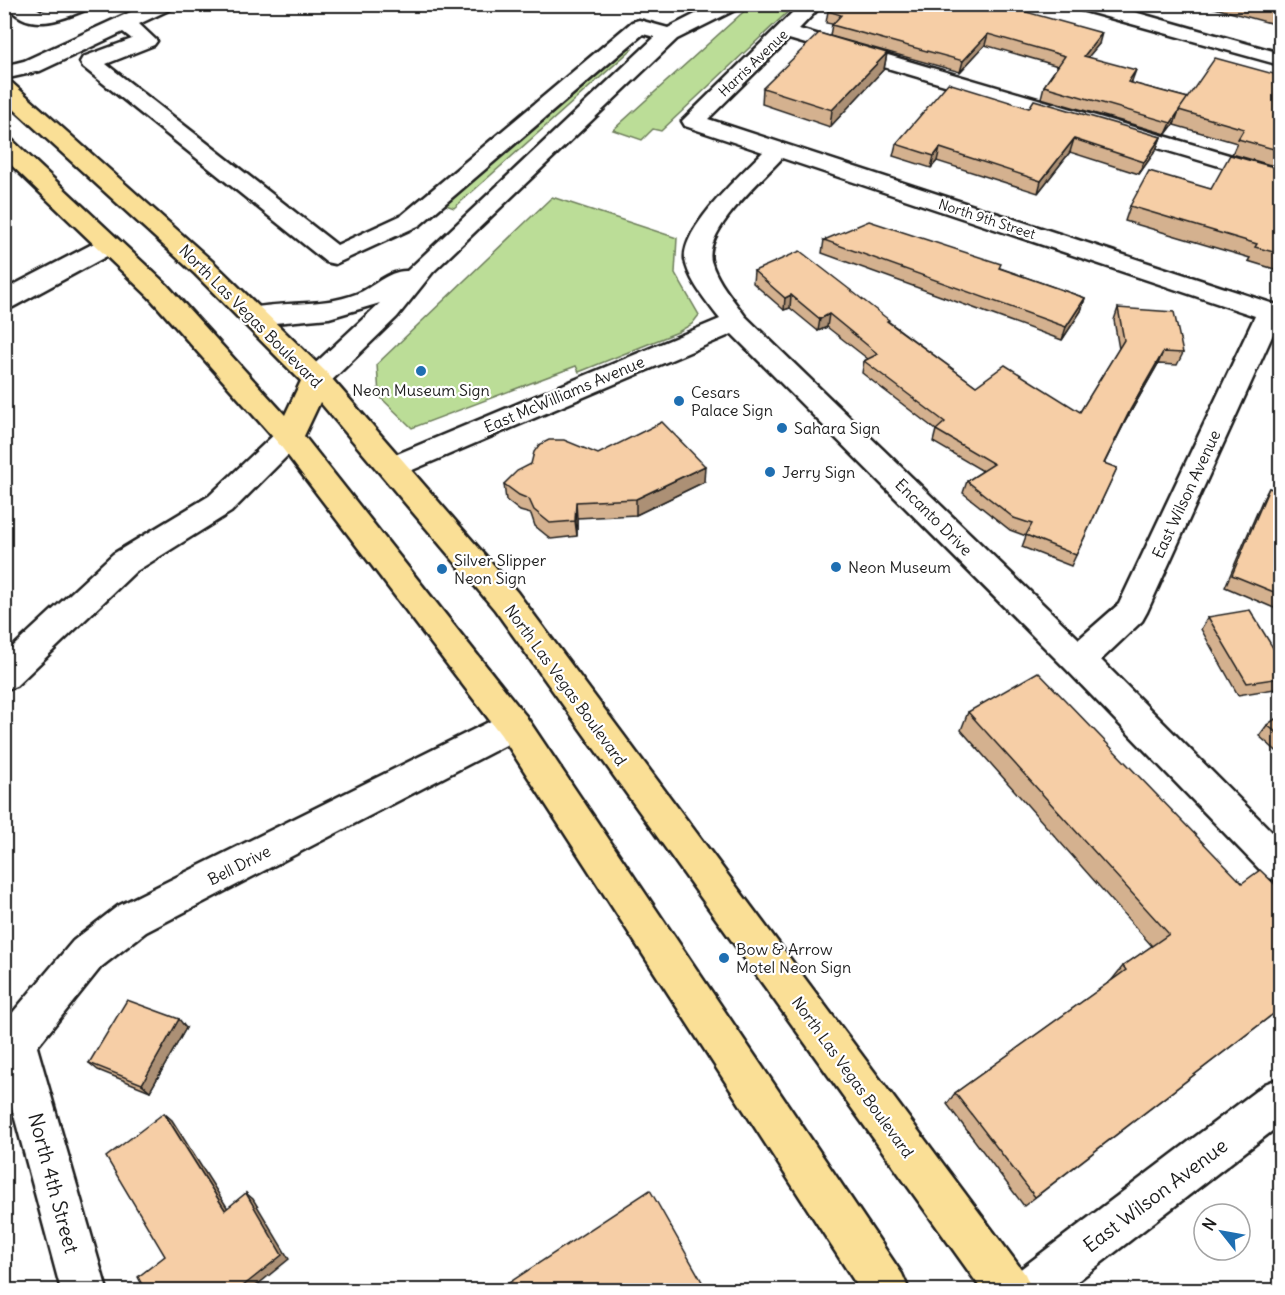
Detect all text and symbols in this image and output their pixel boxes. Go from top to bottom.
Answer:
street label: Harris Avenue [715,26,791,100]
street label: North 9th Street [936,195,1038,243]
street label: North Las Vegas Boulevard [175,240,327,392]
street label: East McWilliams Avenue [481,351,647,437]
marker: Neon Museum Sign [414,364,428,378]
place label: Neon Museum Sign [352,380,490,400]
place label: Cesars Palace Sign [691,382,773,420]
marker: Cesars Palace Sign [672,394,686,408]
place label: Sahara Sign [794,418,880,438]
marker: Sahara Sign [775,421,789,435]
street label: East Wilson Avenue [1147,427,1225,561]
place label: Jerry Sign [782,462,855,482]
marker: Jerry Sign [763,465,777,479]
street label: Encanto Drive [891,474,977,560]
place label: Silver Slipper Neon Sign [454,550,547,588]
place label: Neon Museum [848,557,951,577]
marker: Neon Museum [829,560,843,574]
marker: Silver Slipper Neon Sign [435,562,449,576]
street label: North Las Vegas Boulevard [501,600,631,770]
street label: Bell Drive [204,841,274,889]
place label: Bow & Arrow Motel Neon Sign [736,939,851,977]
marker: Bow & Arrow Motel Neon Sign [717,951,731,965]
street label: North Las Vegas Boulevard [788,992,918,1162]
street label: North 4th Street [23,1110,85,1256]
street label: East Wilson Avenue [1078,1133,1232,1257]
north arrow [1192,1202,1252,1262]
text: N [1198,1214,1221,1234]

